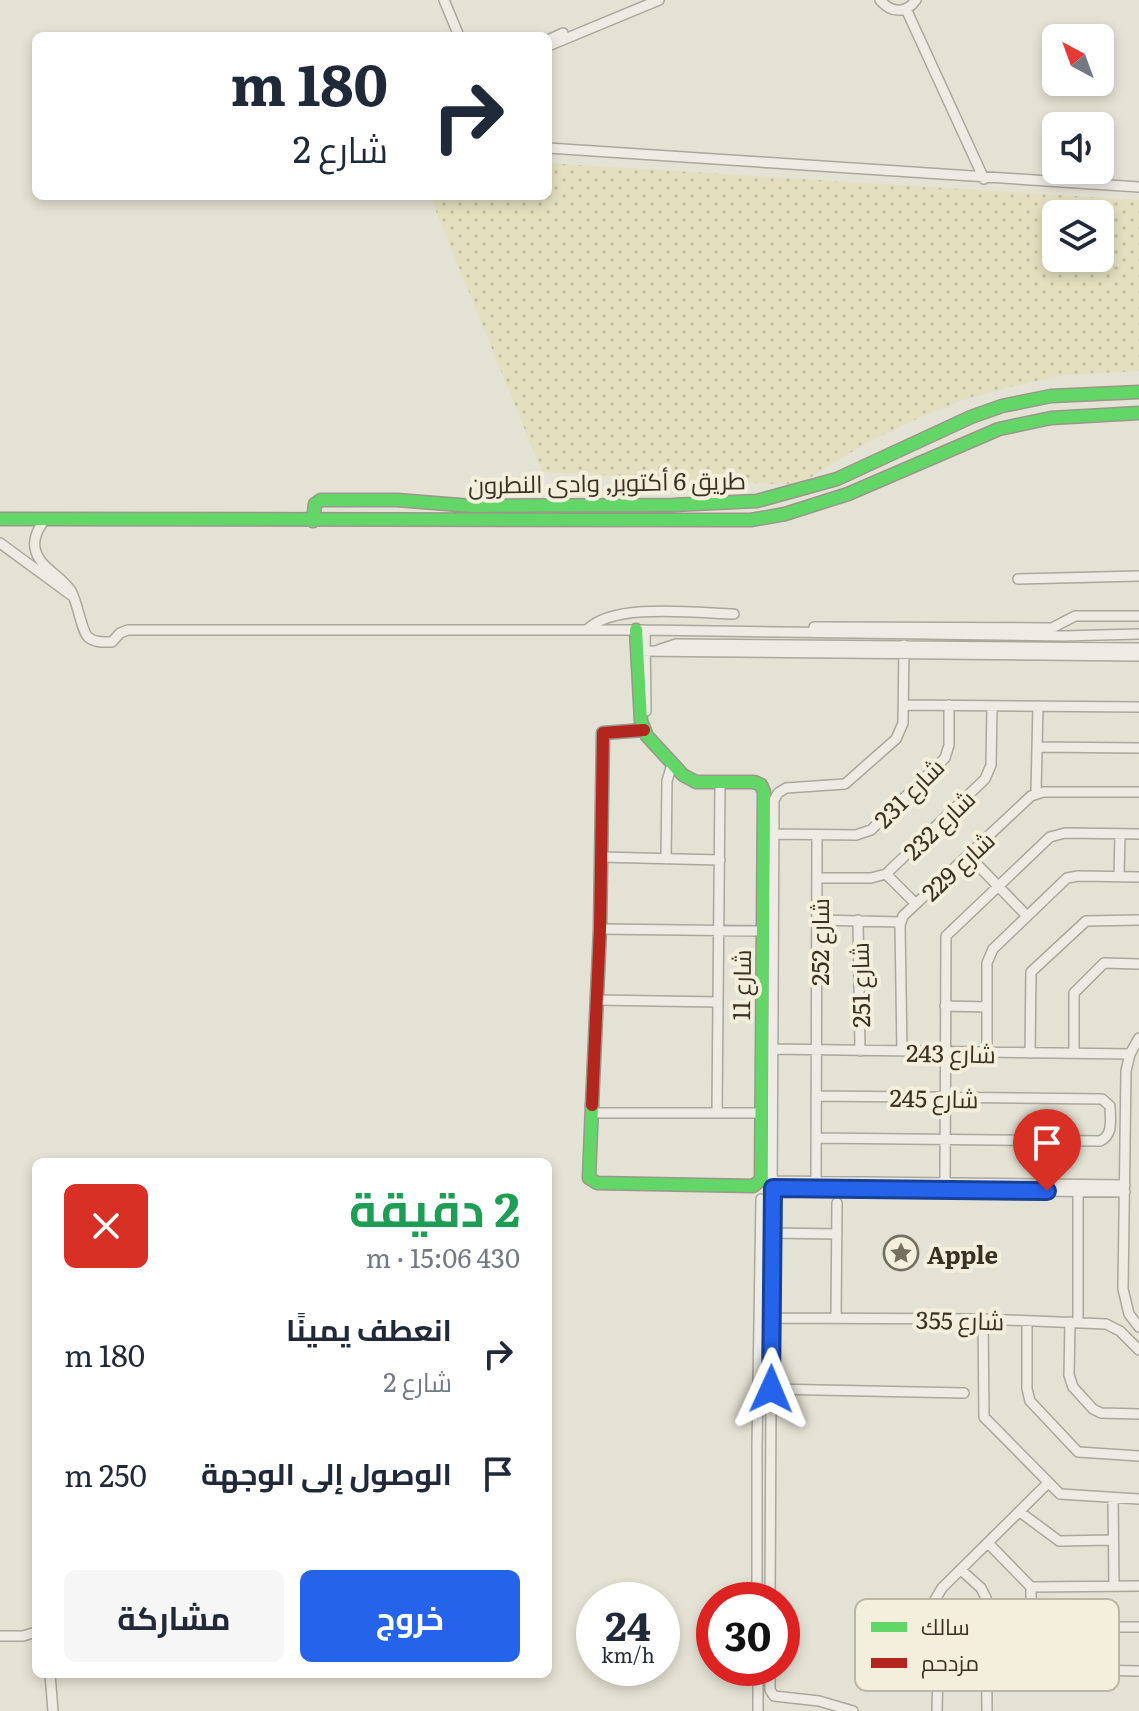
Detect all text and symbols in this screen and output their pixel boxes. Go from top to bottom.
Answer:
north arrow [1042,24,1114,96]
map controls [1042,24,1114,272]
text: 180 m [230,40,388,123]
icon: right [416,64,520,168]
button: sound [1042,112,1114,184]
text: شارع 2 [293,121,388,174]
button: layers [1042,200,1114,272]
street label: طريق 6 أكتوبر, وادى النطرون [468,461,746,501]
street label: شارع 231 [865,749,952,836]
street label: شارع 232 [894,781,982,868]
street label: شارع 229 [913,822,1002,909]
street label: شارع 252 [801,898,837,986]
street label: شارع 251 [841,942,878,1028]
street label: شارع 11 [722,949,759,1021]
street label: شارع 243 [906,1034,996,1071]
street label: شارع 245 [889,1079,979,1116]
pin [1013,1109,1081,1191]
icon: arrive [1025,1121,1069,1165]
text: 2 دقيقة [349,1171,520,1242]
button: close [64,1184,148,1268]
place icon: Apple [882,1234,920,1272]
place label: Apple [927,1236,998,1271]
text: 430 m · 15:06 [366,1237,520,1276]
street label: شارع 355 [915,1301,1005,1338]
text: انعطف يمينًا [286,1306,452,1350]
text: 180 m [64,1332,145,1376]
icon: right [476,1332,520,1376]
position arrow [729,1347,813,1431]
text: شارع 2 [383,1361,452,1400]
text: الوصول إلى الوجهة [201,1450,452,1494]
text: 250 m [64,1452,147,1496]
icon: arrive [476,1452,520,1496]
button: مشاركة [64,1570,284,1662]
button: خروج [300,1570,520,1662]
speed limit sign: 30 [696,1582,800,1686]
text: 24 [605,1594,651,1653]
legend [855,1599,1119,1691]
text: سالك [921,1609,970,1642]
text: km/h [601,1639,655,1669]
text: مزدحم [921,1645,979,1679]

